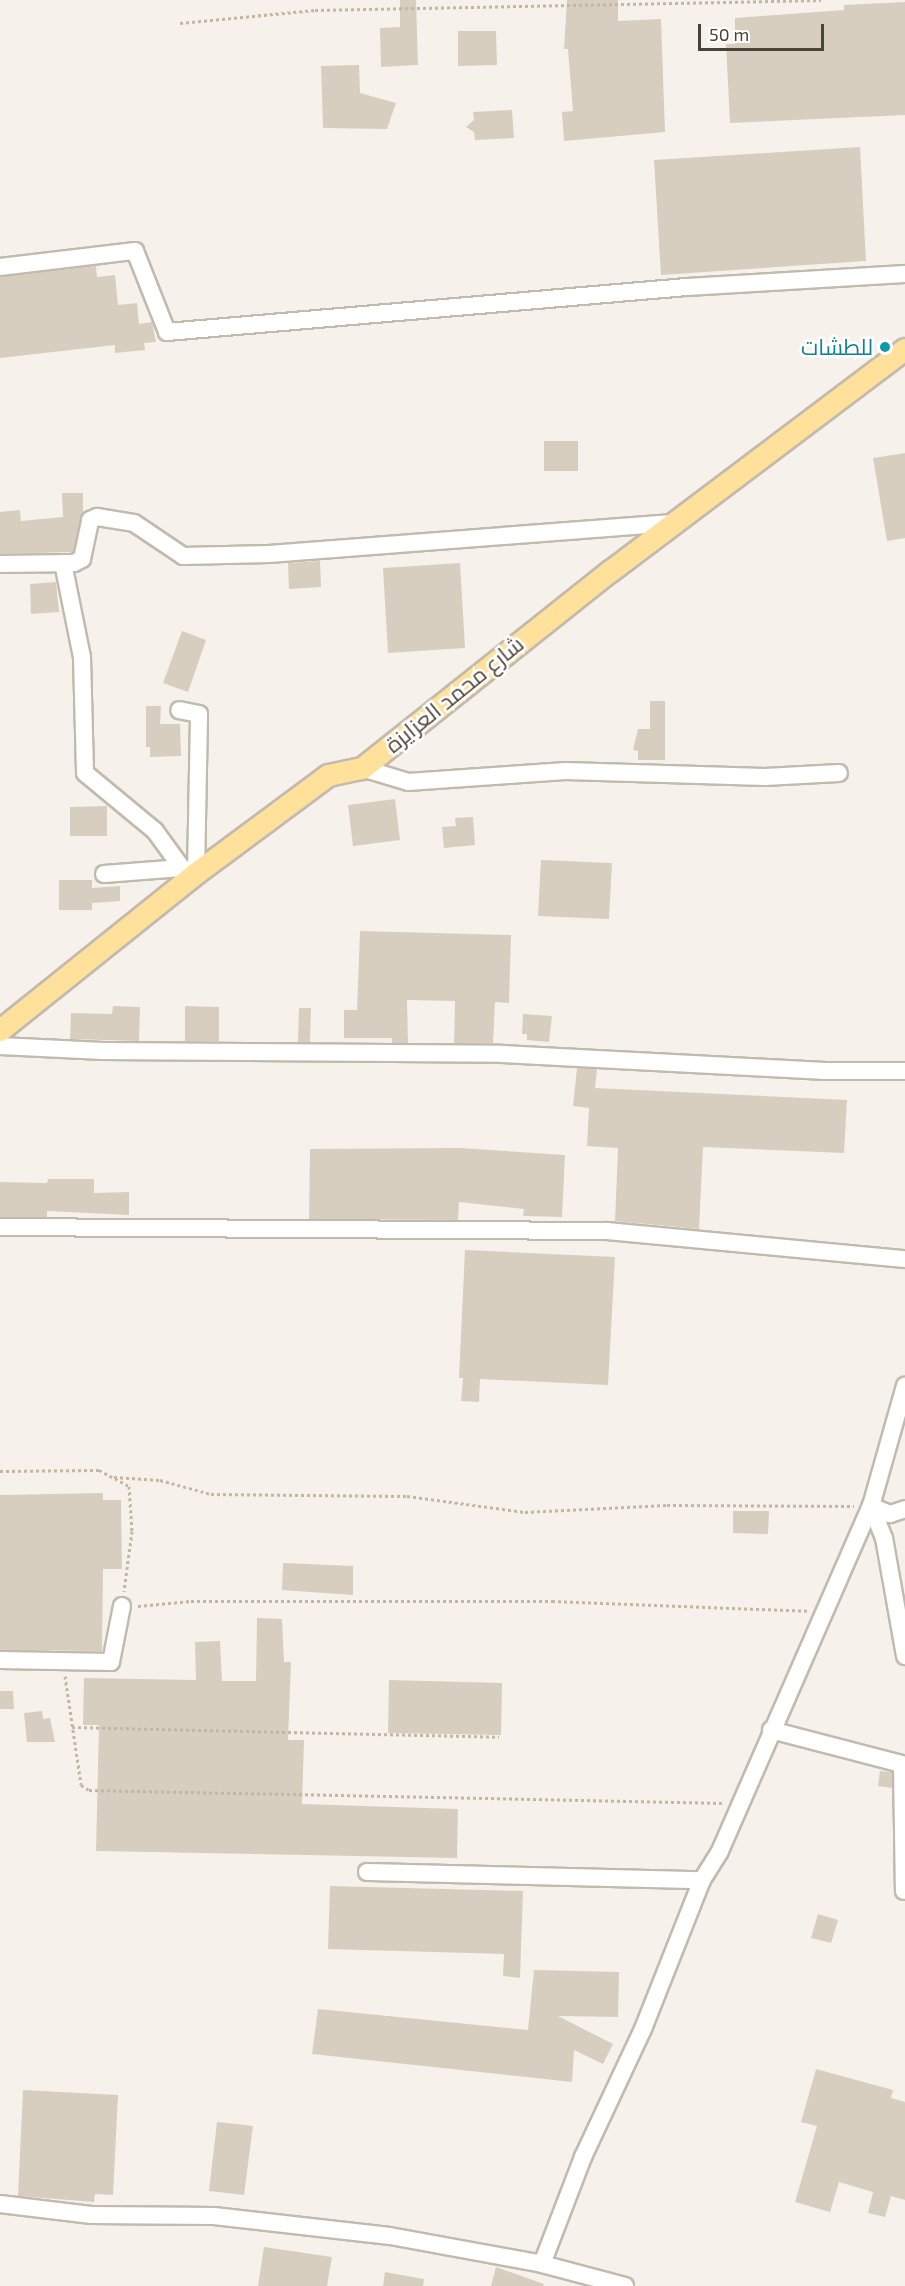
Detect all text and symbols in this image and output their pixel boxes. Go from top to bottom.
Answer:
scale bar [701,12,827,50]
text: 50 m [709,23,749,45]
place label: للطشات [801,334,873,360]
marker: للطشات [878,340,892,354]
street label: شارع محمد العزايزة [380,630,528,758]

